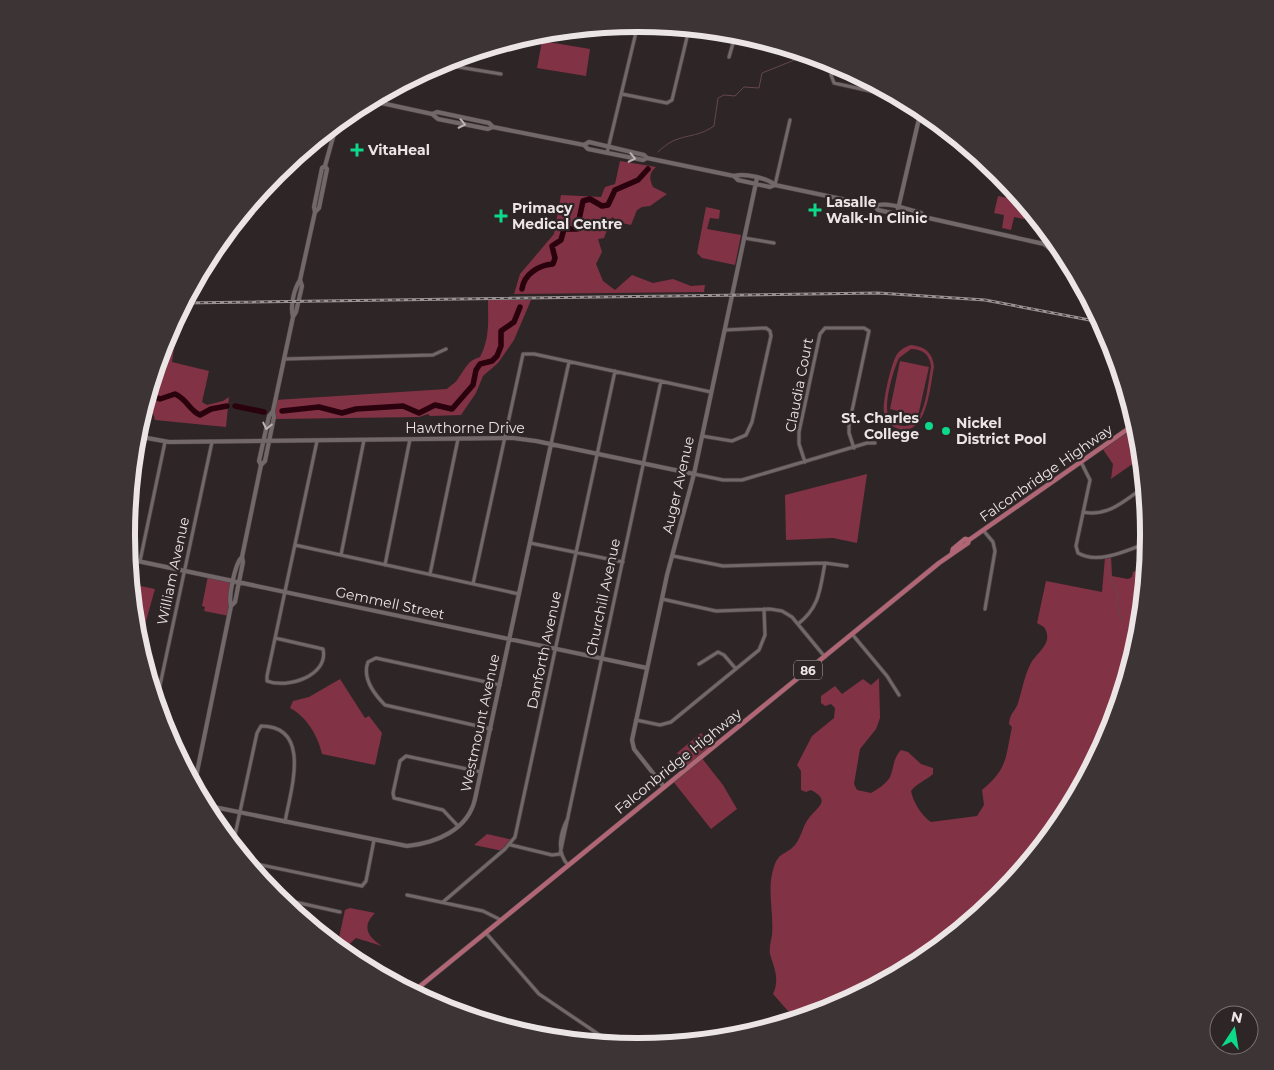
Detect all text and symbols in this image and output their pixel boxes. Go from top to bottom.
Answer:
one-way arrow [457,118,466,129]
place label: VitaHeal [367,141,430,159]
marker: VitaHeal [350,143,364,157]
one-way arrow [628,152,636,163]
place label: Lasalle Walk-In Clinic [826,193,928,227]
place label: Primacy Medical Centre [512,199,623,233]
marker: Lasalle Walk-In Clinic [808,203,822,217]
marker: Primacy Medical Centre [494,209,508,223]
street label: Claudia Court [781,336,817,434]
place label: St. Charles College [841,409,920,443]
place label: Nickel District Pool [956,414,1047,448]
street label: Hawthorne Drive [405,419,525,437]
marker: St. Charles College [923,420,935,432]
street label: Falconbridge Highway [976,420,1116,526]
one-way arrow [262,422,272,431]
marker: Nickel District Pool [940,425,952,437]
street label: Auger Avenue [658,435,698,535]
street label: William Avenue [153,515,193,627]
street label: Churchill Avenue [582,537,624,657]
street label: Gemmell Street [334,583,446,623]
street label: Danforth Avenue [523,589,565,711]
street label: Westmount Avenue [457,652,503,794]
road number: 86 [794,660,822,680]
street label: Falconbridge Highway [611,704,745,818]
north arrow [1209,1005,1259,1055]
text: N [1229,1007,1244,1027]

